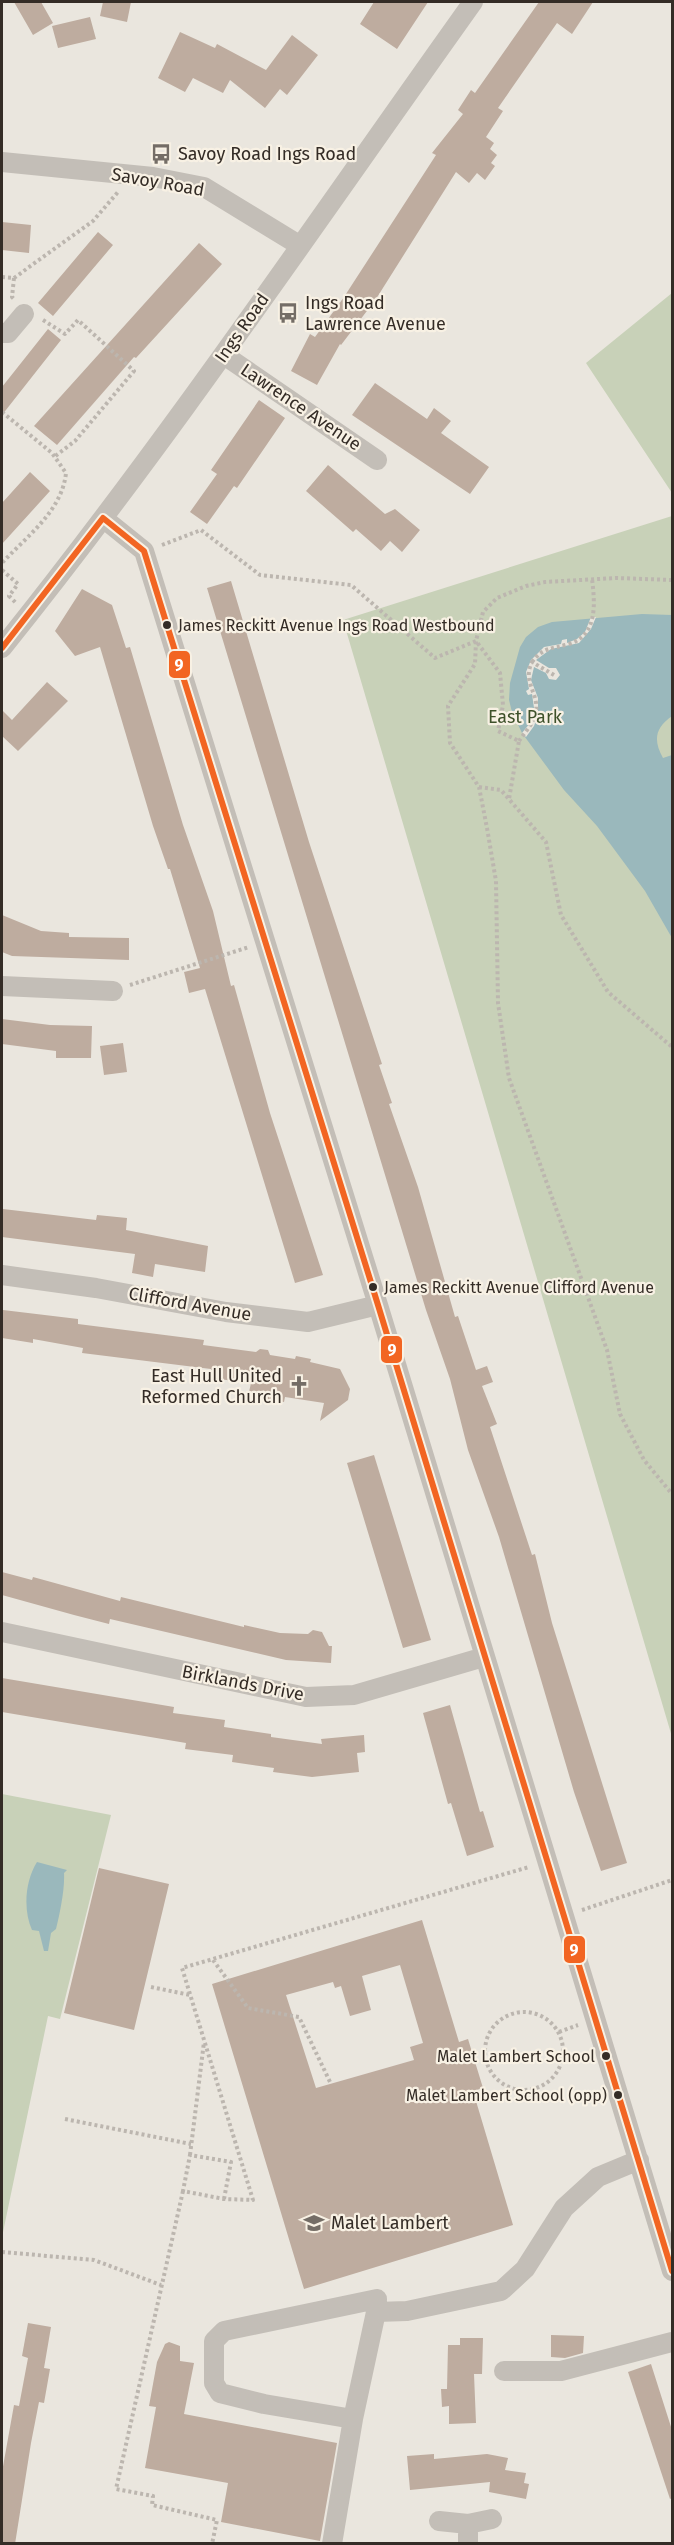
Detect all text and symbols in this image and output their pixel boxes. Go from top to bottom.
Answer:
bus stop icon: Savoy Road Ings Road [149,142,173,166]
place label: Savoy Road Ings Road [178,143,356,165]
street label: Savoy Road [110,163,206,201]
street label: Ings Road [210,289,274,367]
place label: Ings Road Lawrence Avenue [305,292,446,335]
bus stop icon: Ings Road Lawrence Avenue [276,301,300,325]
street label: Lawrence Avenue [237,359,365,455]
place label: James Reckitt Avenue Ings Road Westbound [178,616,495,635]
marker: James Reckitt Avenue Ings Road Westbound [161,619,173,631]
line badge: 9 [168,650,191,679]
text: 9 [175,655,184,674]
park label: East Park [488,706,563,728]
place label: James Reckitt Avenue Clifford Avenue [384,1278,654,1297]
marker: James Reckitt Avenue Clifford Avenue [367,1281,379,1293]
street label: Clifford Avenue [127,1282,253,1326]
line badge: 9 [380,1335,403,1364]
text: 9 [388,1340,397,1359]
place label: East Hull United Reformed Church [141,1365,282,1408]
church icon: East Hull United Reformed Church [287,1374,311,1398]
street label: Birklands Drive [180,1660,306,1706]
line badge: 9 [563,1935,586,1964]
text: 9 [570,1940,579,1959]
place label: Malet Lambert School [437,2047,595,2066]
marker: Malet Lambert School [600,2050,612,2062]
place label: Malet Lambert School (opp) [406,2086,607,2105]
marker: Malet Lambert School (opp) [612,2089,624,2101]
school or university icon: Malet Lambert [302,2211,326,2235]
place label: Malet Lambert [331,2212,449,2234]

